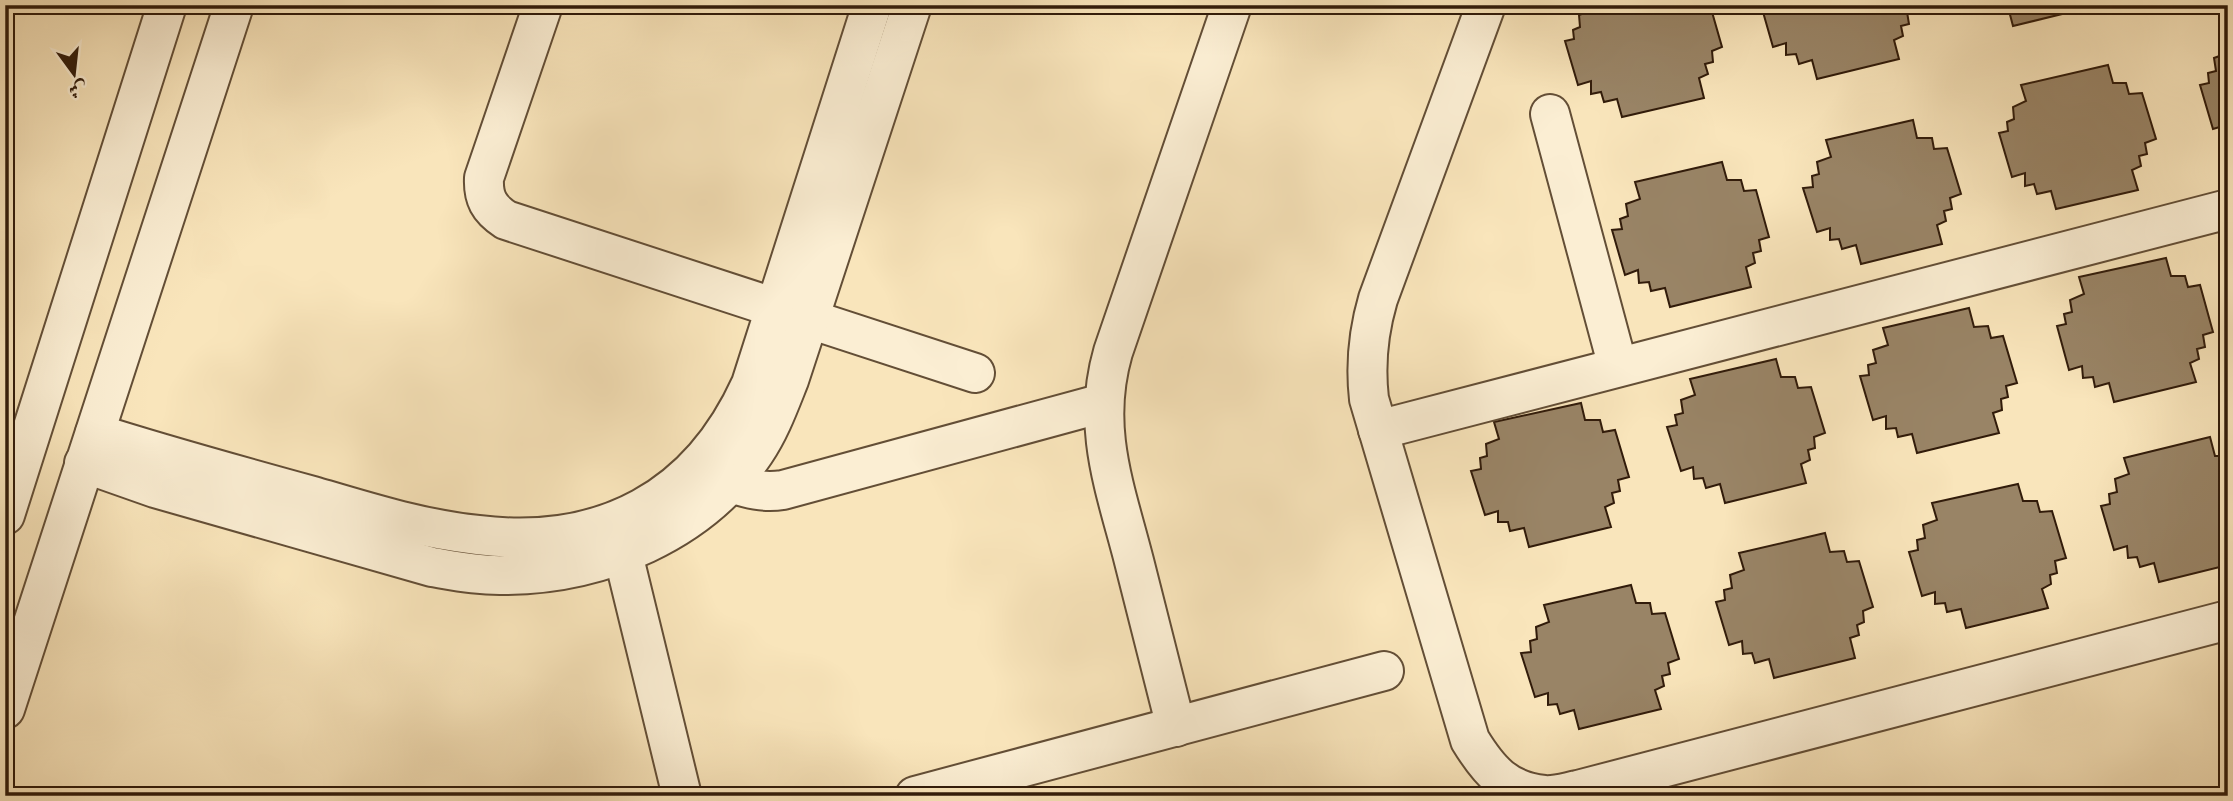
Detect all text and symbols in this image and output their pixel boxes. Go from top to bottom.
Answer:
north arrow [38,38,108,108]
text: ش [66,75,90,103]

